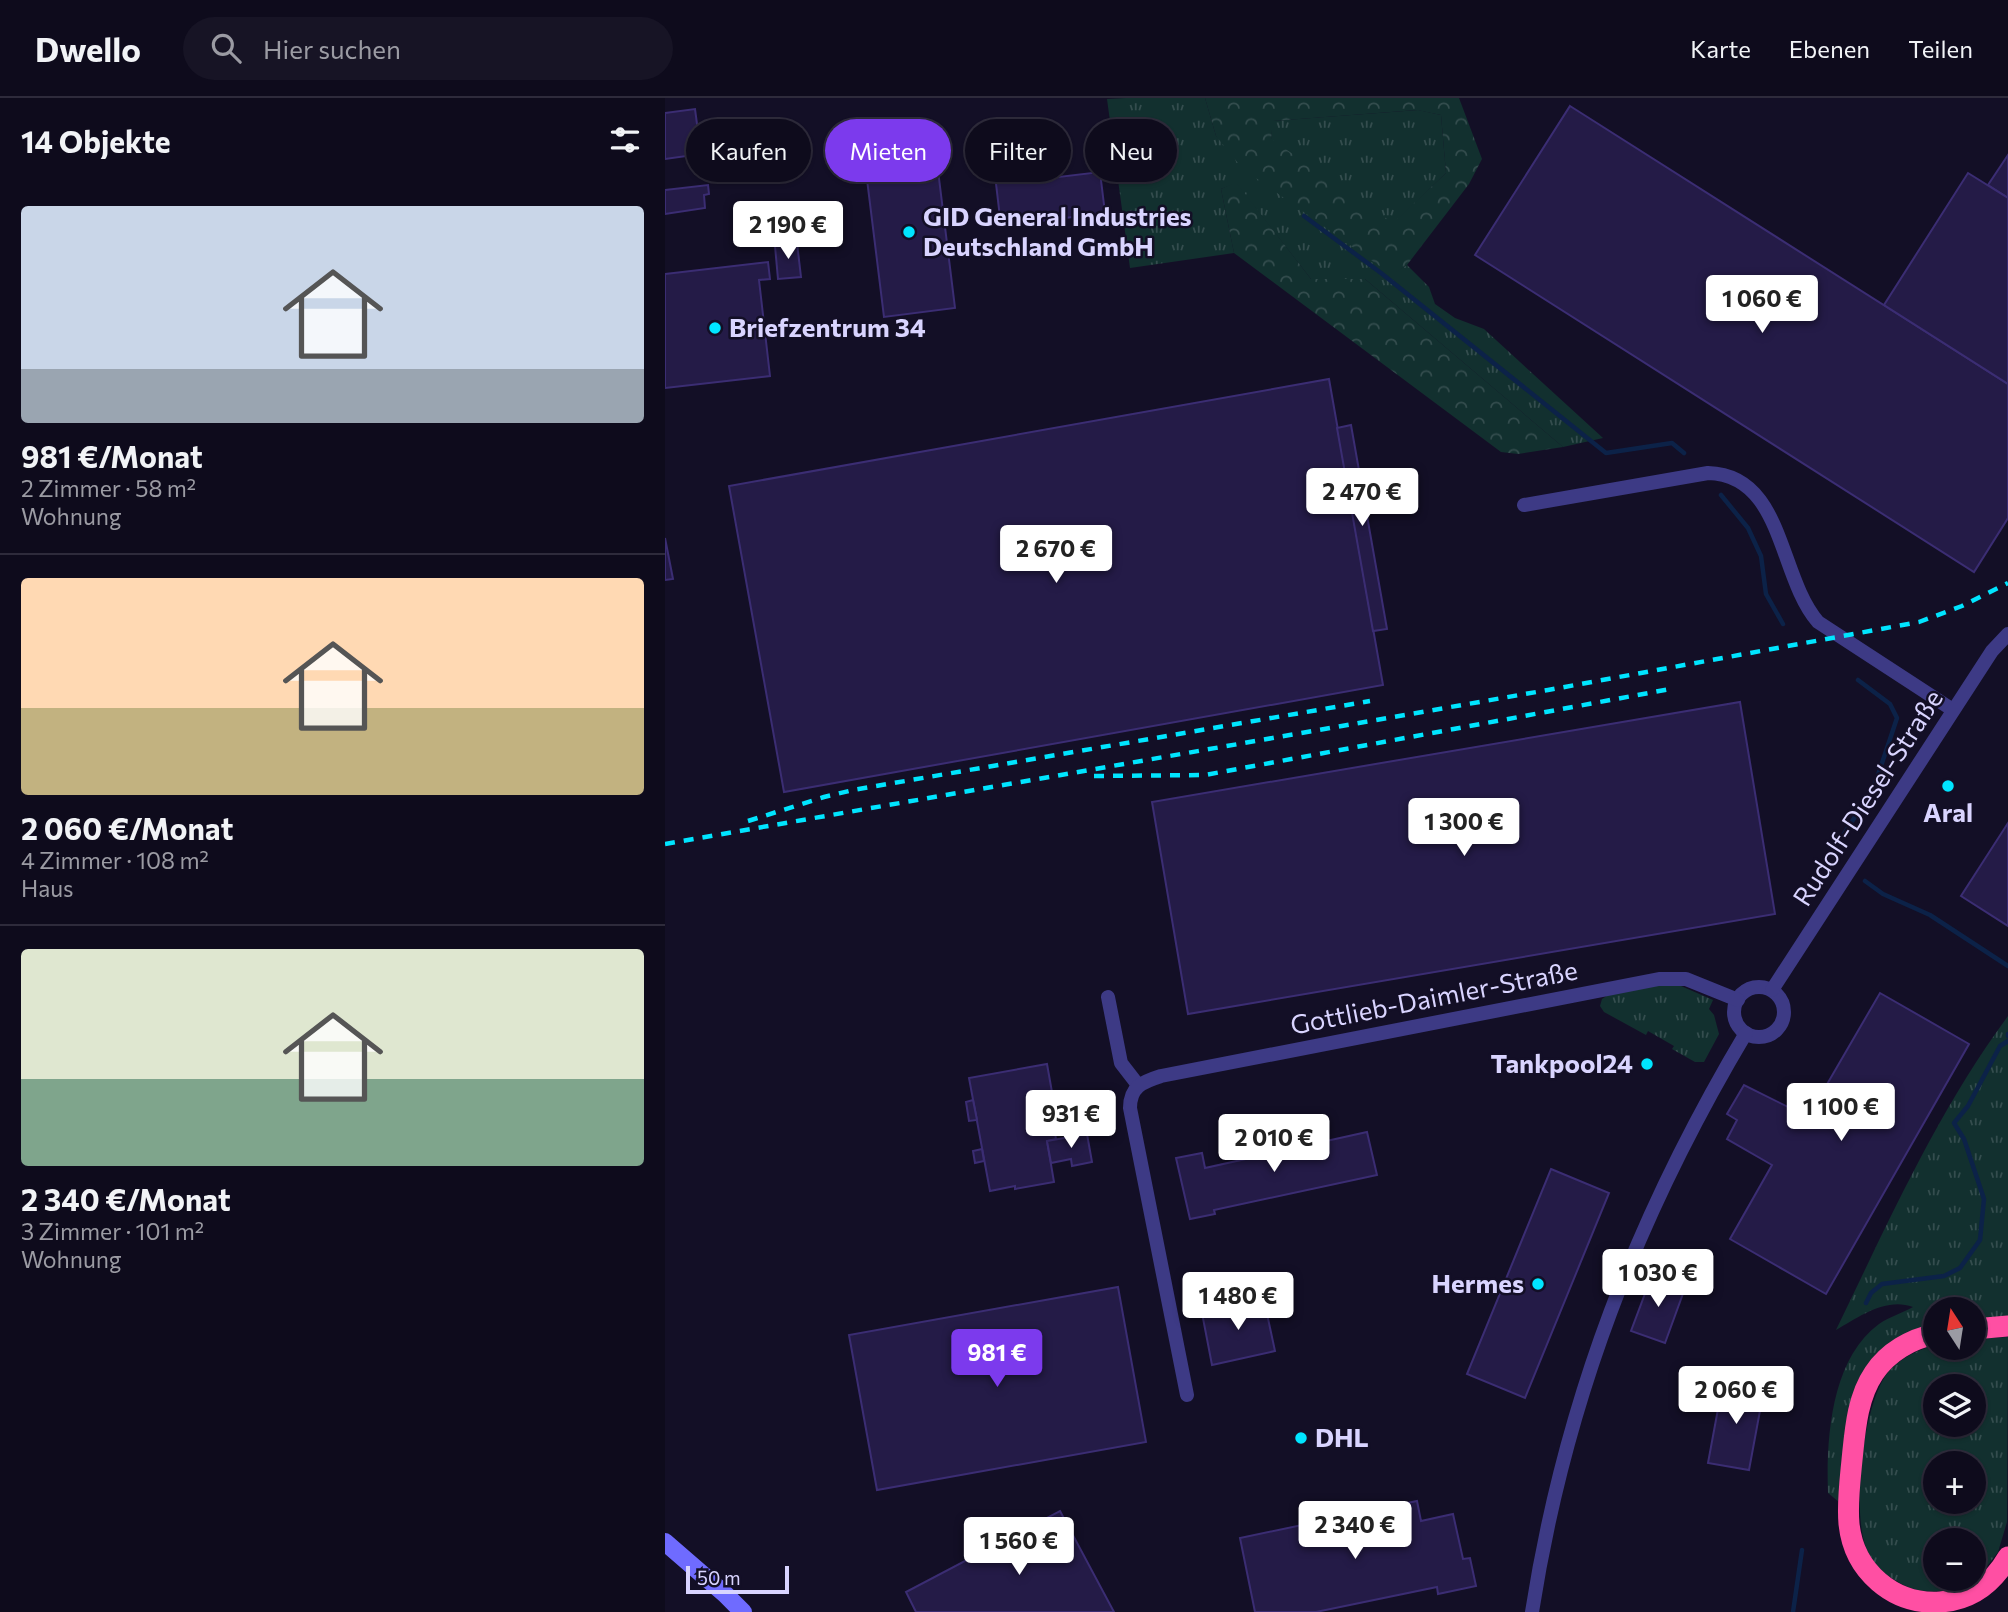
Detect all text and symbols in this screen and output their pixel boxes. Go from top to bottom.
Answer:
search box [183,17,673,80]
text: Dwello [35,28,141,69]
icon: search [207,29,245,67]
text: Hier suchen [263,33,401,64]
text: Karte [1690,34,1751,63]
text: Ebenen [1789,34,1870,63]
text: Teilen [1908,34,1973,63]
chip: Kaufen [686,119,811,182]
chip: Mieten [825,119,951,182]
chip: Filter [965,119,1071,182]
chip: Neu [1085,119,1177,182]
icon: filters [606,121,644,159]
text: 14 Objekte [21,122,171,159]
place label: GID General Industries Deutschland GmbH [923,200,1192,261]
pin: 2 190 € [723,202,853,261]
text: 2 190 € [749,210,827,238]
marker: GID General Industries Deutschland GmbH [901,224,917,240]
icon: home [270,251,396,377]
pin: 1 060 € [1697,275,1827,335]
text: 1 060 € [1722,284,1802,312]
place label: Briefzentrum 34 [729,311,926,342]
marker: Briefzentrum 34 [707,320,723,336]
text: 981 €/Monat [21,437,203,474]
pin: 2 470 € [1297,468,1427,528]
text: 2 Zimmer · 58 m² [21,474,196,502]
text: 2 470 € [1322,477,1402,505]
text: Wohnung [21,502,121,530]
pin: 2 670 € [991,526,1121,585]
text: 2 670 € [1016,534,1096,562]
icon: home [270,623,396,749]
street label: Rudolf-Diesel-Straße [1785,683,1948,911]
marker: Aral [1940,778,1956,794]
place label: Aral [1923,796,1973,827]
pin: 1 300 € [1399,798,1529,858]
text: 1 300 € [1424,807,1504,835]
text: 2 060 €/Monat [21,809,233,846]
text: 4 Zimmer · 108 m² [21,846,209,874]
text: Haus [21,874,74,902]
street label: Gottlieb-Daimler-Straße [1288,953,1580,1040]
icon: home [270,994,396,1120]
place label: Tankpool24 [1490,1047,1633,1078]
marker: Tankpool24 [1639,1056,1655,1072]
pin: 1 100 € [1776,1084,1906,1143]
pin: 931 € [1022,1090,1120,1150]
text: 1 100 € [1803,1092,1879,1120]
text: 931 € [1042,1099,1100,1127]
pin: 2 010 € [1209,1114,1339,1174]
text: 2 010 € [1234,1123,1314,1151]
text: 2 340 €/Monat [21,1180,231,1217]
text: 3 Zimmer · 101 m² [21,1217,204,1245]
text: Wohnung [21,1245,121,1273]
pin: 1 030 € [1593,1250,1723,1309]
text: 1 030 € [1618,1258,1698,1286]
place label: Hermes [1432,1267,1524,1298]
pin: 1 480 € [1173,1272,1303,1332]
marker: Hermes [1530,1276,1546,1292]
text: 1 480 € [1198,1281,1278,1309]
north arrow [1923,1297,1986,1360]
map controls [1923,1297,1986,1591]
pin: 981 € [948,1330,1046,1389]
text: 981 € [967,1338,1027,1366]
pin: 2 060 € [1671,1366,1801,1426]
button: layers [1923,1374,1986,1437]
text: 2 060 € [1695,1375,1777,1403]
place label: DHL [1315,1421,1369,1452]
marker: DHL [1293,1430,1309,1446]
button: + [1923,1451,1986,1514]
pin: 2 340 € [1290,1502,1420,1561]
text: 2 340 € [1315,1510,1395,1538]
pin: 1 560 € [954,1518,1084,1577]
text: 1 560 € [980,1526,1058,1554]
button: − [1923,1528,1986,1591]
scale bar [686,1563,789,1595]
text: 50 m [697,1566,741,1589]

